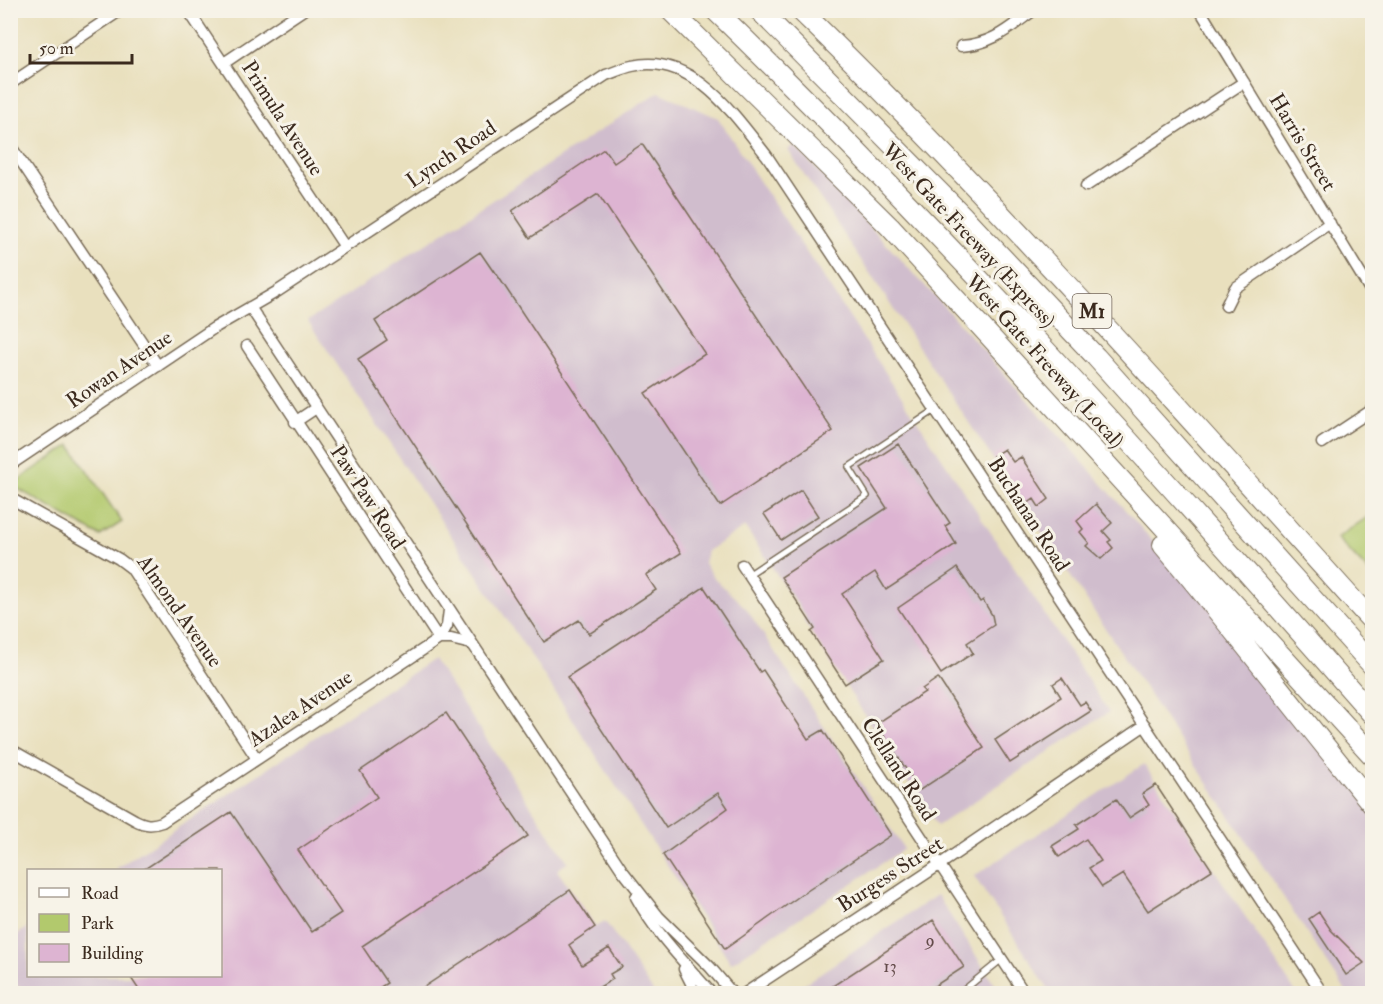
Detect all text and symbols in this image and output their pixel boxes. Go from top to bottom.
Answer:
scale bar [30,27,132,65]
text: 50 m [39,37,74,60]
street label: Primula Avenue [235,56,330,181]
street label: Harris Street [1263,88,1342,196]
street label: Lynch Road [401,114,502,194]
street label: West Gate Freeway (Express) [875,136,1061,334]
street label: West Gate Freeway (Local) [959,268,1130,454]
road number: M1 [1072,294,1112,328]
street label: Rowan Avenue [61,324,178,415]
street label: Paw Paw Road [324,440,412,555]
street label: Buchanan Road [981,452,1076,577]
street label: Almond Avenue [130,549,228,673]
street label: Azalea Avenue [242,664,358,754]
street label: Clelland Road [855,712,942,827]
street label: Burgess Street [832,830,948,919]
legend [27,869,222,977]
text: Road [81,882,119,905]
text: Park [81,912,114,935]
house number: 9 [923,929,935,952]
text: Building [81,942,144,965]
house number: 13 [883,955,897,978]

